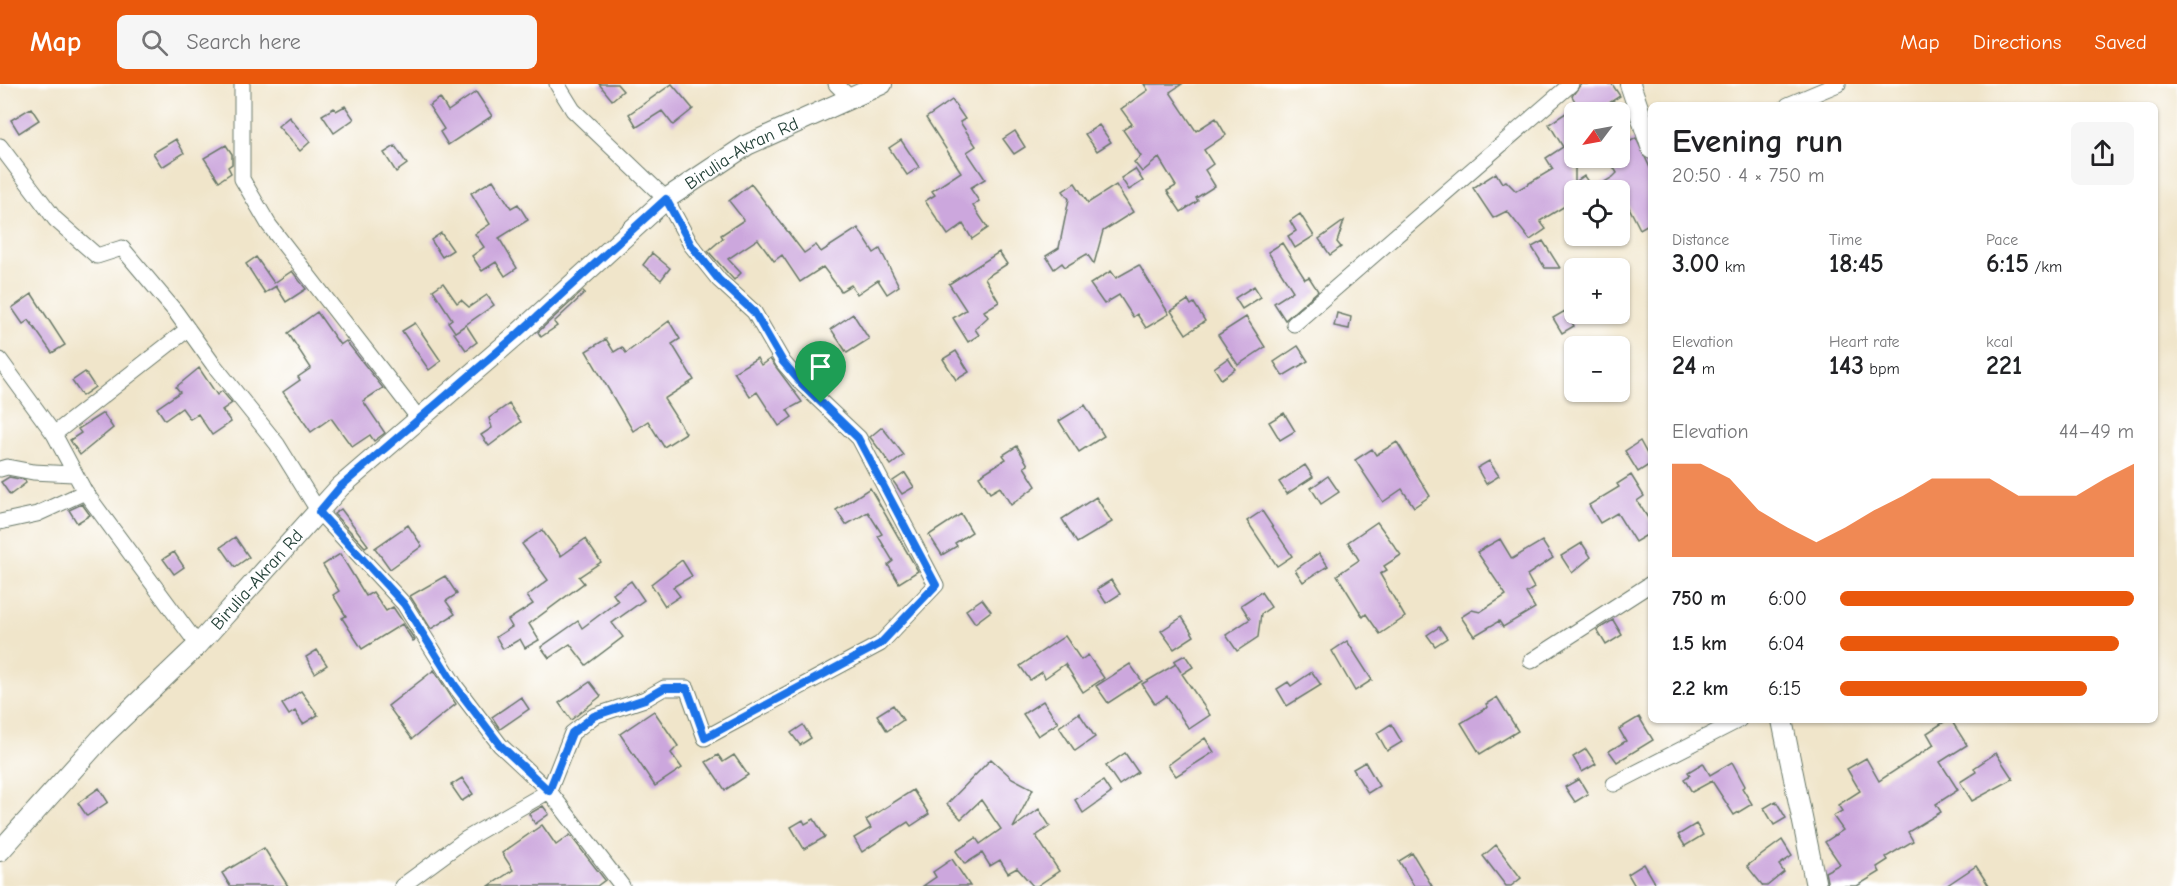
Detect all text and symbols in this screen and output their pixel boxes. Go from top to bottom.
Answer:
search box [117,15,537,69]
text: Map [30,26,81,58]
icon: search [138,26,171,59]
text: Search here [186,29,301,55]
text: Map [1900,30,1940,54]
text: Directions [1973,30,2062,54]
text: Saved [2095,30,2147,54]
north arrow [1564,102,1630,168]
map controls [1564,102,1630,402]
street label: Birulia-Akran Rd [681,113,801,194]
text: Evening run [1672,122,1843,160]
button: share [2071,122,2134,185]
text: 20:50 · 4 × 750 m [1672,164,1824,187]
button: locate [1564,180,1630,246]
text: Distance [1672,231,1729,249]
text: Time [1829,231,1862,249]
text: Pace [1986,231,2018,249]
text: 3.00 [1672,249,1719,279]
text: 18:45 [1829,249,1884,279]
text: 6:15 [1986,249,2029,279]
button: + [1564,258,1630,324]
text: km [1719,258,1746,276]
text: /km [2029,258,2062,276]
text: Elevation [1672,333,1733,351]
text: Heart rate [1829,333,1900,351]
text: kcal [1986,333,2013,351]
button: − [1564,336,1630,402]
pin [795,341,846,403]
icon: arrive [804,350,837,383]
text: 24 [1672,351,1696,381]
text: 143 [1829,351,1864,381]
text: 221 [1986,351,2022,381]
text: m [1696,360,1715,378]
text: bpm [1864,360,1900,378]
text: Elevation [1672,420,1749,443]
text: 44–49 m [2059,420,2134,443]
street label: Birulia-Akran Rd [206,525,307,634]
text: 750 m [1672,587,1726,610]
text: 6:00 [1768,587,1807,610]
text: 1.5 km [1672,632,1727,655]
text: 6:04 [1768,632,1804,655]
text: 2.2 km [1672,677,1728,700]
text: 6:15 [1768,677,1801,700]

